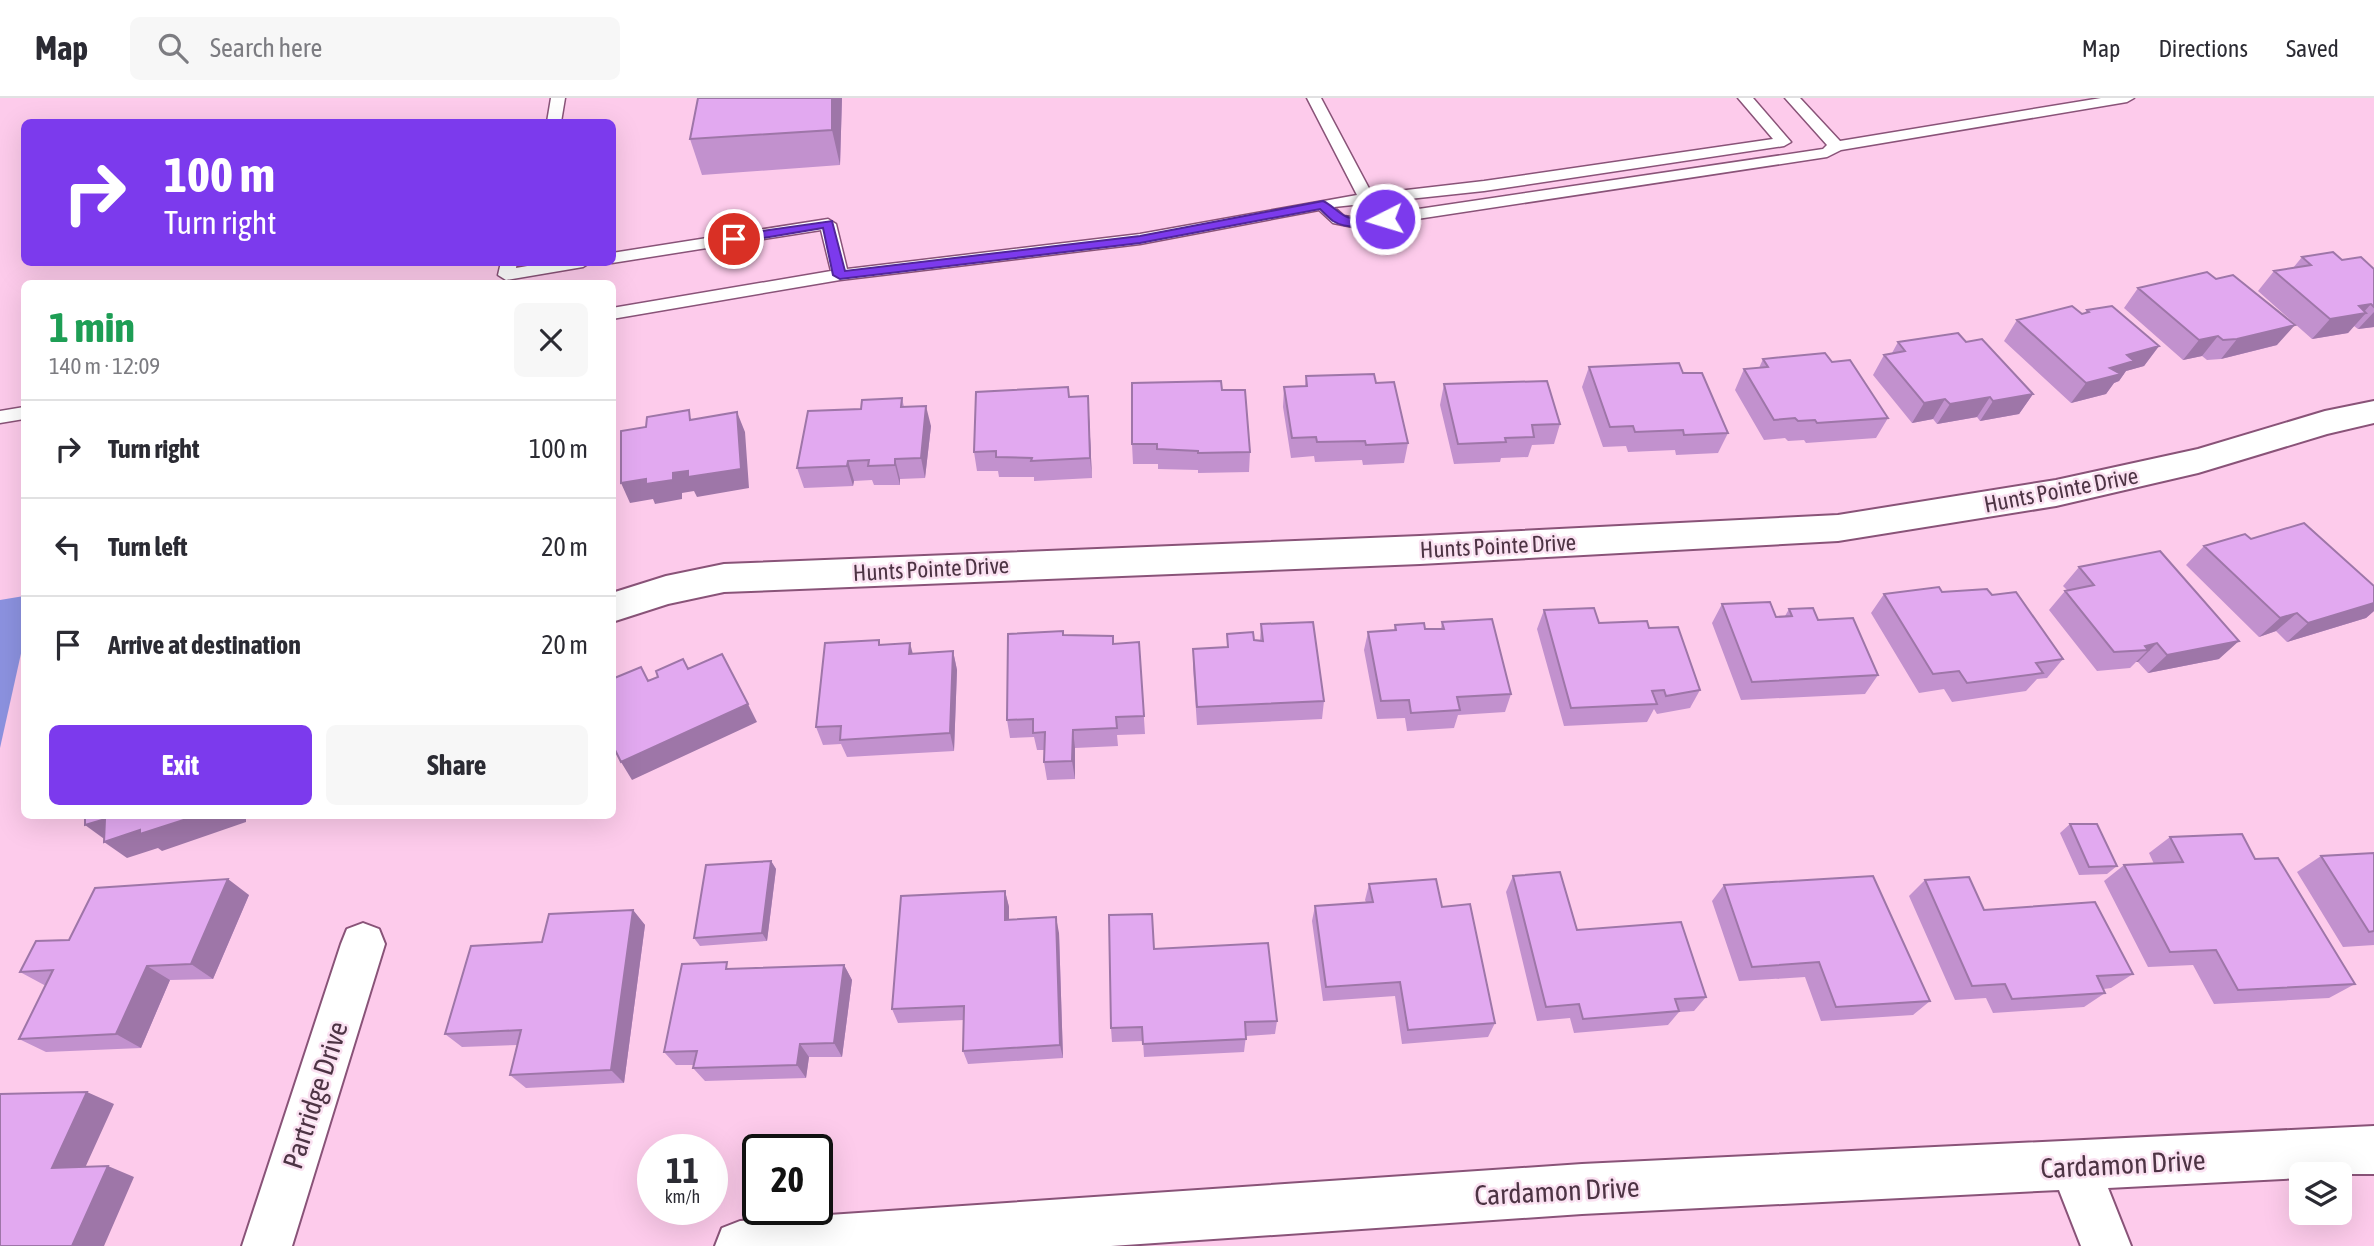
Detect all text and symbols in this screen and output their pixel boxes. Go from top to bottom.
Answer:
search box [130,17,620,80]
text: Map [35,29,88,67]
icon: search [154,29,192,67]
text: Search here [210,33,322,63]
text: Map [2082,35,2120,62]
text: Directions [2158,35,2248,62]
text: Saved [2286,35,2339,62]
text: 100 m [164,146,275,202]
icon: right [49,147,140,238]
position arrow [1348,182,1422,256]
text: Turn right [164,204,277,241]
pin [704,209,764,269]
icon: arrive [715,220,753,258]
text: 1 min [49,303,135,351]
button: close [514,303,588,377]
text: 140 m · 12:09 [49,353,160,379]
icon: right [49,430,87,468]
text: Turn right [108,434,199,464]
text: 100 m [529,434,588,464]
street label: Hunts Pointe Drive [1982,462,2140,518]
icon: left [49,528,87,566]
street label: Hunts Pointe Drive [1419,529,1577,563]
text: Turn left [108,532,188,562]
text: 20 m [541,532,588,562]
street label: Hunts Pointe Drive [852,552,1010,586]
icon: arrive [49,626,87,664]
text: Arrive at destination [108,630,301,660]
text: 20 m [541,630,588,660]
button: Exit [49,725,312,805]
button: Share [326,725,588,805]
street label: Partridge Drive [276,1018,354,1172]
speed limit sign: 20 [742,1134,833,1225]
street label: Cardamon Drive [2040,1144,2206,1184]
text: 11 [666,1150,699,1190]
map controls [2289,1162,2352,1225]
button: layers [2289,1162,2352,1225]
street label: Cardamon Drive [1474,1171,1640,1211]
text: km/h [665,1186,700,1207]

